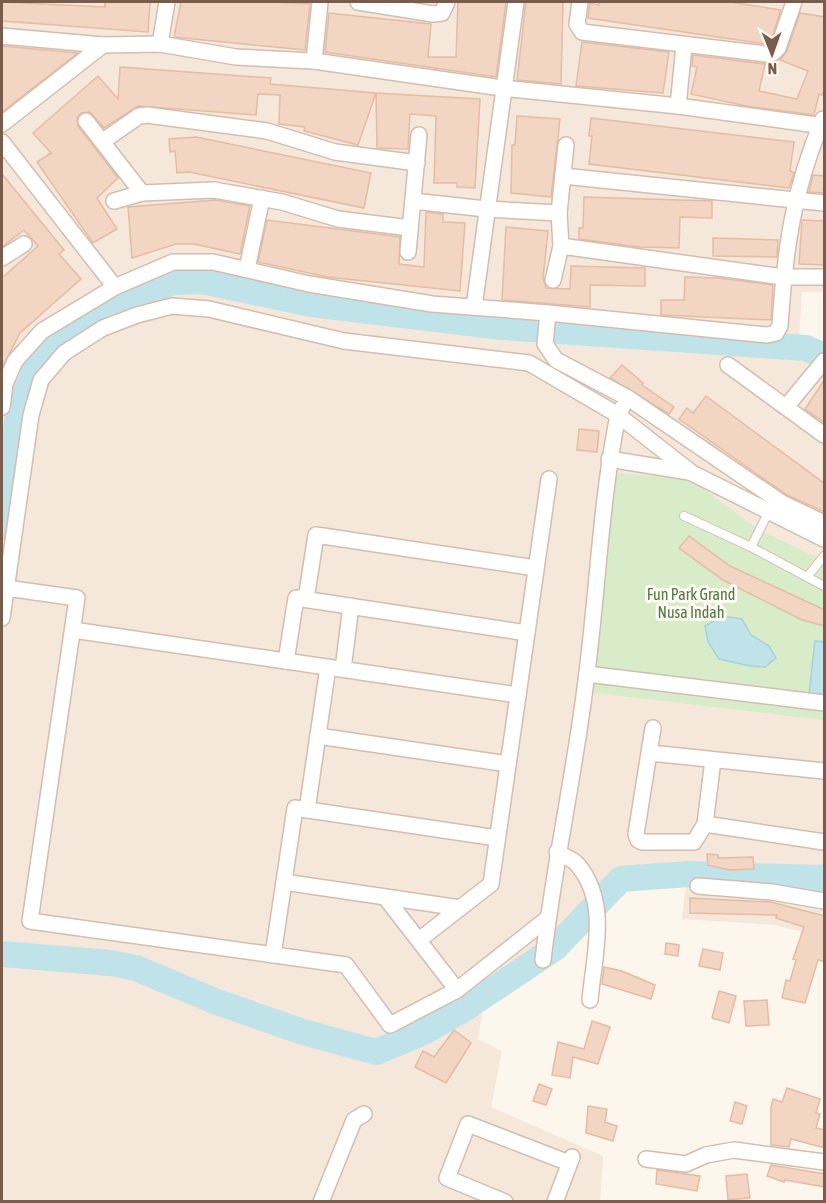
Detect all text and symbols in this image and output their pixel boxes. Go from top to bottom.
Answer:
north arrow [742,24,802,84]
text: N [767,60,777,78]
park label: Fun Park Grand Nusa Indah [647,585,735,621]

